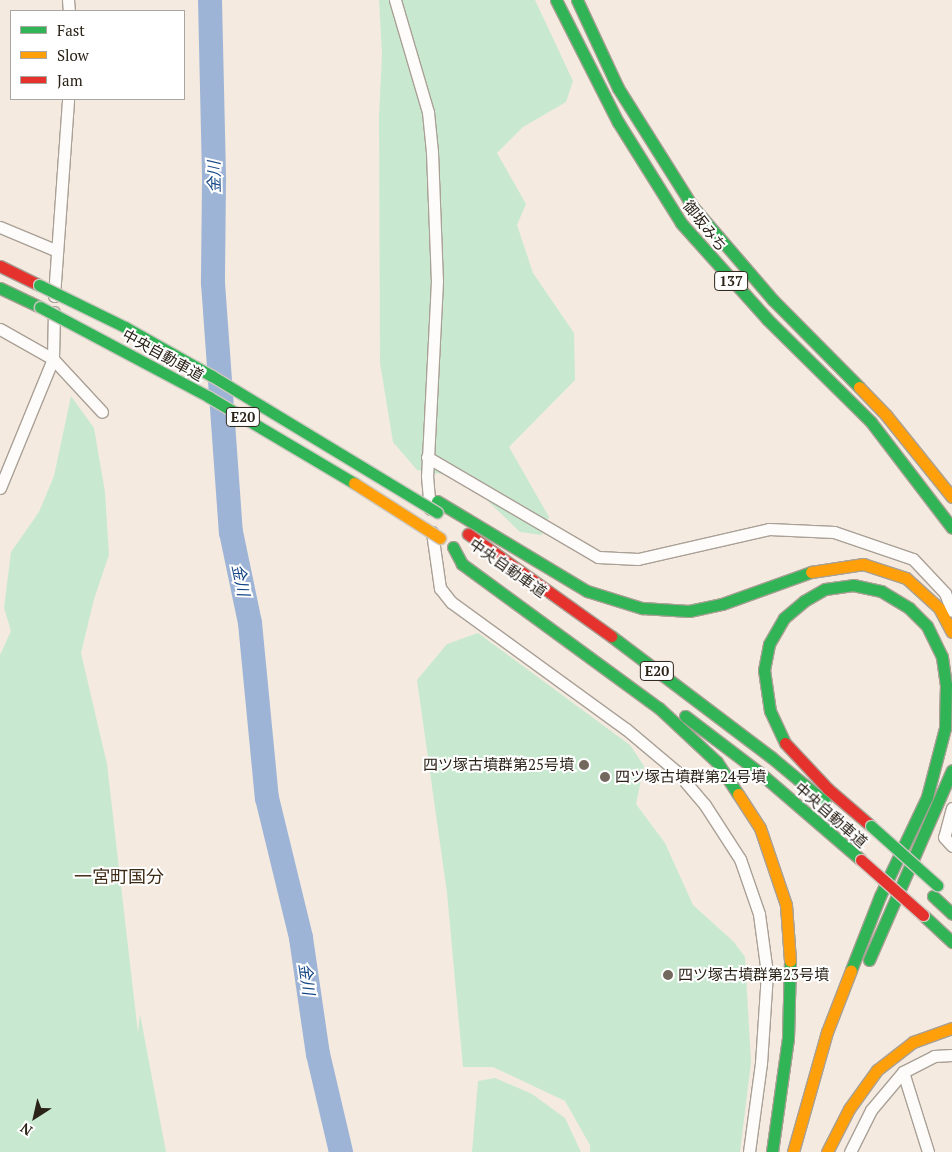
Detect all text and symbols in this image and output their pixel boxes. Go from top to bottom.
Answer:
legend [10,10,185,100]
text: Fast [57,20,85,40]
text: Slow [57,45,89,65]
text: Jam [57,70,83,90]
water label: 金川 [204,161,224,193]
street label: 御坂みち [679,197,731,255]
road number: 137 [714,270,748,292]
street label: 中央自動車道 [119,325,207,385]
road number: E20 [226,406,260,428]
street label: 中央自動車道 [466,535,550,601]
water label: 金川 [228,562,254,598]
road number: E20 [640,659,674,682]
place label: 四ツ塚古墳群第25号墳 [423,756,574,774]
marker: 四ツ塚古墳群第25号墳 [578,759,590,771]
place label: 四ツ塚古墳群第24号墳 [615,768,766,786]
marker: 四ツ塚古墳群第24号墳 [599,771,611,783]
street label: 中央自動車道 [791,779,871,851]
district label: 一宮町国分 [74,865,164,887]
water label: 金川 [295,962,319,996]
place label: 四ツ塚古墳群第23号墳 [678,966,829,984]
marker: 四ツ塚古墳群第23号墳 [662,969,674,981]
north arrow [10,1092,60,1142]
text: N [16,1119,36,1141]

